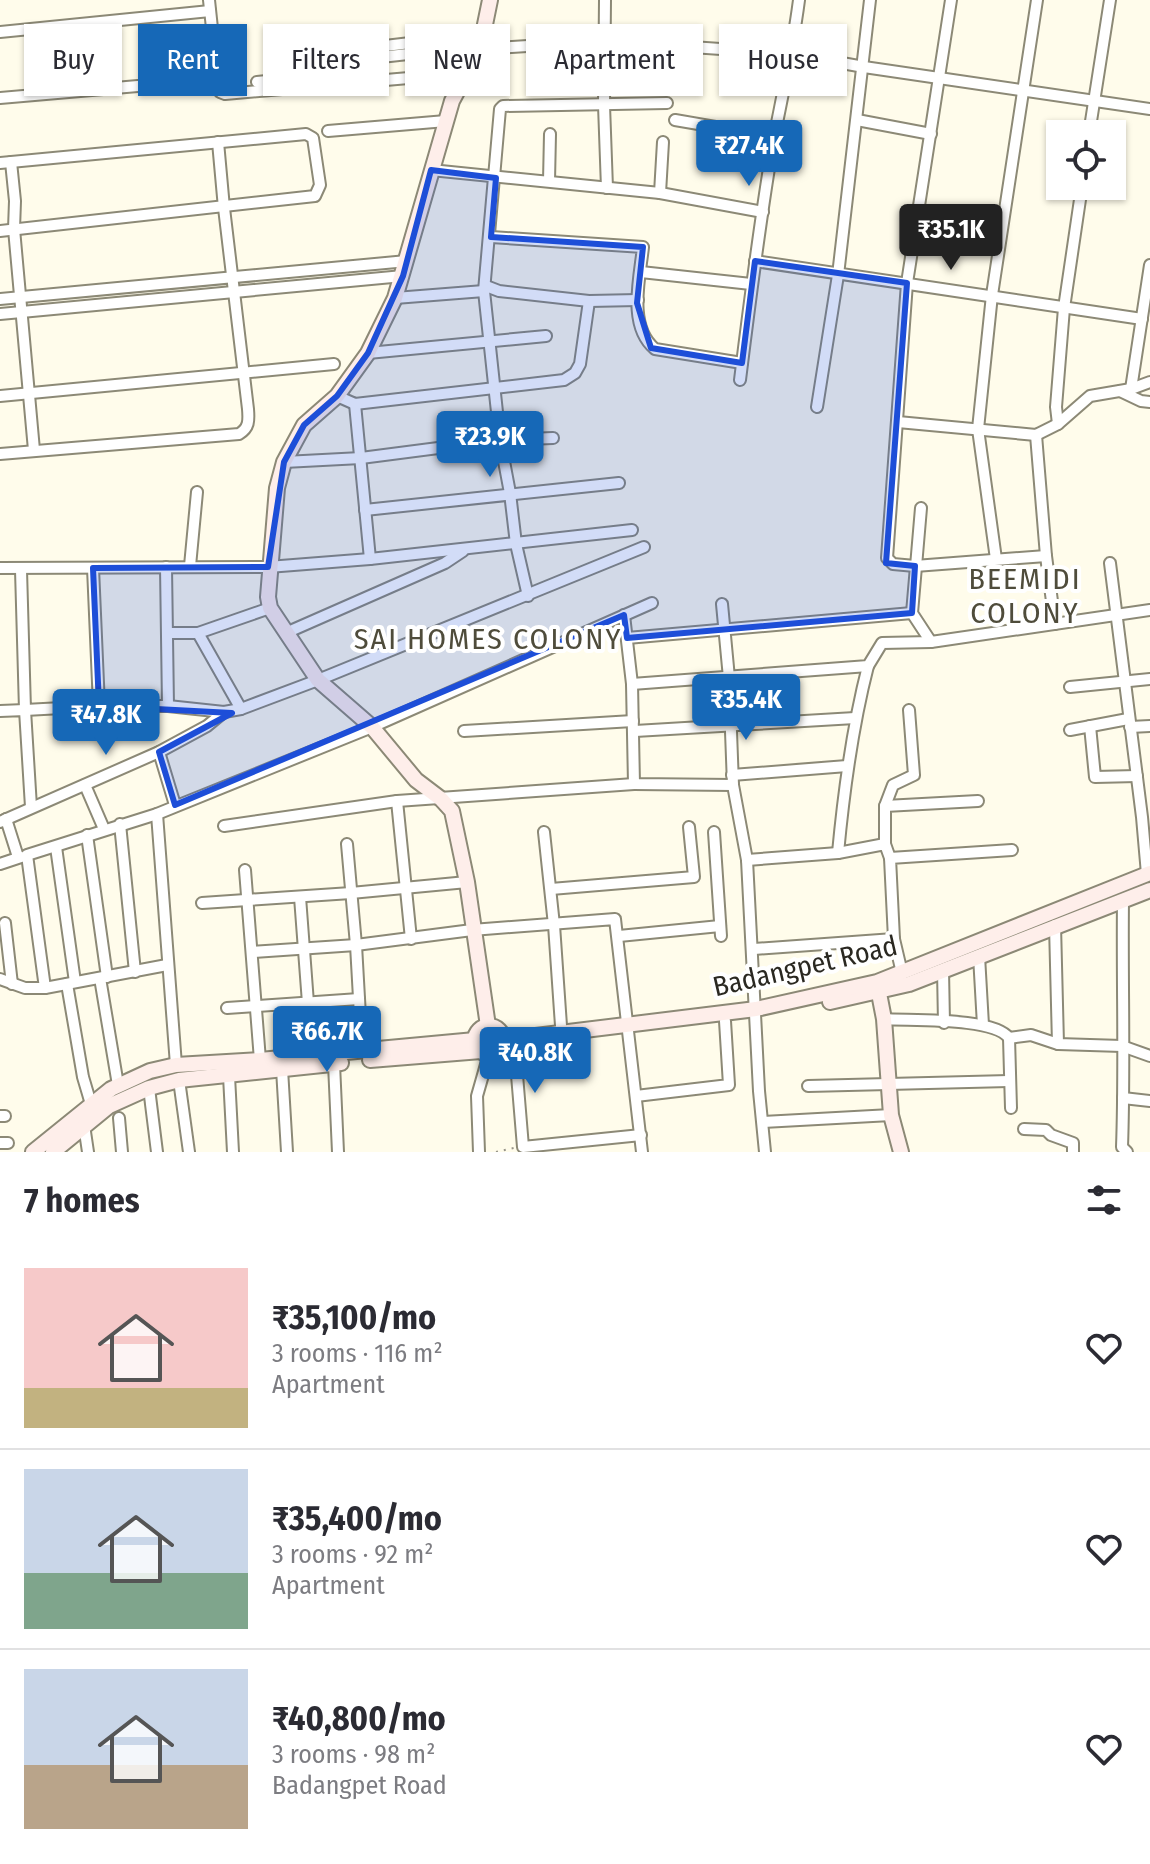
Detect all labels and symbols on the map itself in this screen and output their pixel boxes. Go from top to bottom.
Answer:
pin: ₹27.4K [684,120,814,188]
pin: ₹35.1K [886,204,1016,272]
pin: ₹23.9K [425,411,555,479]
district label: BEEMIDI COLONY [968,561,1082,631]
district label: SAI HOMES COLONY [354,621,622,657]
pin: ₹35.4K [681,674,811,742]
pin: ₹47.8K [41,689,171,757]
street label: Badangpet Road [710,929,900,1003]
pin: ₹66.7K [262,1006,392,1074]
pin: ₹40.8K [470,1027,600,1095]

